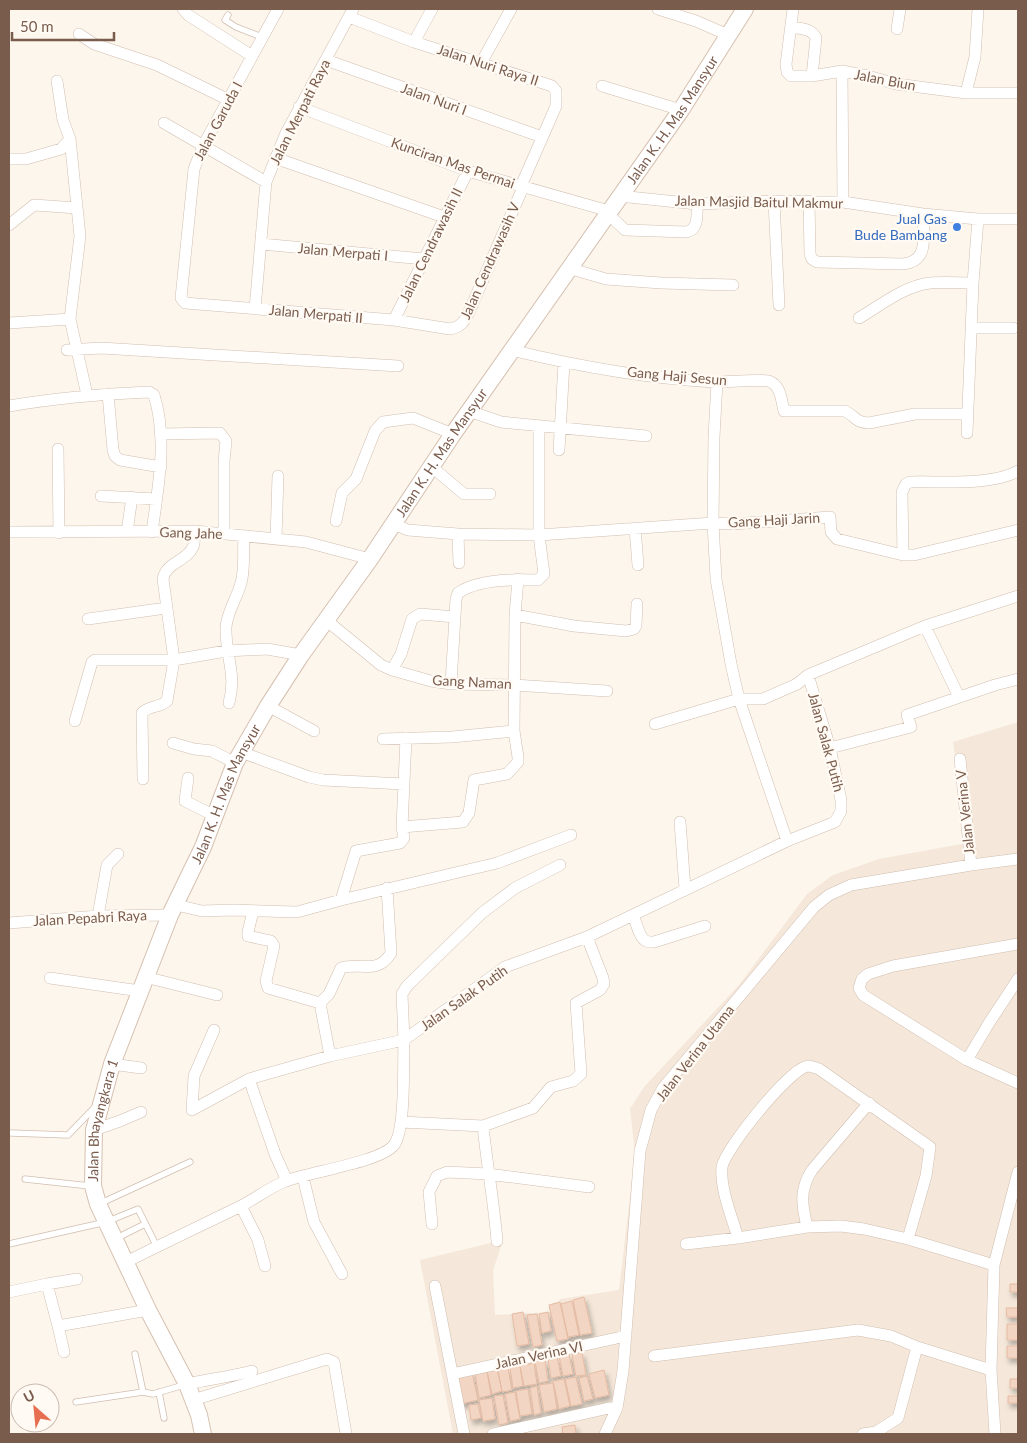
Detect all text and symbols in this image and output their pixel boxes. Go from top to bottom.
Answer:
scale bar [12,10,115,42]
text: 50 m [20,17,54,35]
street label: Jalan Nuri Raya II [435,40,541,89]
street label: Jalan K. H. Mas Mansyur [623,52,721,187]
street label: Jalan Merpati Raya [266,56,333,167]
street label: Jalan Biun [853,65,917,94]
street label: Jalan Garuda I [190,79,245,163]
street label: Jalan Nuri I [399,79,469,118]
street label: Kunciran Mas Permai [389,133,517,192]
street label: Jalan Cendrawasih II [396,185,466,305]
street label: Jalan Masjid Baitul Makmur [675,192,843,211]
street label: Jalan Cendrawasih V [456,199,523,322]
place label: Jual Gas Bude Bambang [854,210,947,243]
marker: Jual Gas Bude Bambang [951,221,963,233]
street label: Jalan Merpati I [297,239,389,264]
street label: Jalan Merpati II [268,301,364,326]
street label: Gang Haji Sesun [626,363,728,388]
street label: Jalan K. H. Mas Mansyur [392,385,490,520]
street label: Gang Haji Jarin [728,509,820,530]
street label: Gang Jahe [159,523,223,542]
street label: Gang Naman [432,671,512,692]
street label: Jalan Salak Putih [805,690,848,793]
street label: Jalan K. H. Mas Mansyur [187,721,264,866]
street label: Jalan Verina V [952,768,977,855]
street label: Jalan Pepabri Raya [33,906,147,929]
street label: Jalan Salak Putih [417,961,510,1034]
street label: Jalan Verina Utama [652,1001,737,1104]
street label: Jalan Bhayangkara 1 [84,1056,121,1182]
street label: Jalan Verina VI [493,1337,584,1372]
north arrow [10,1383,60,1433]
text: U [20,1386,37,1406]

